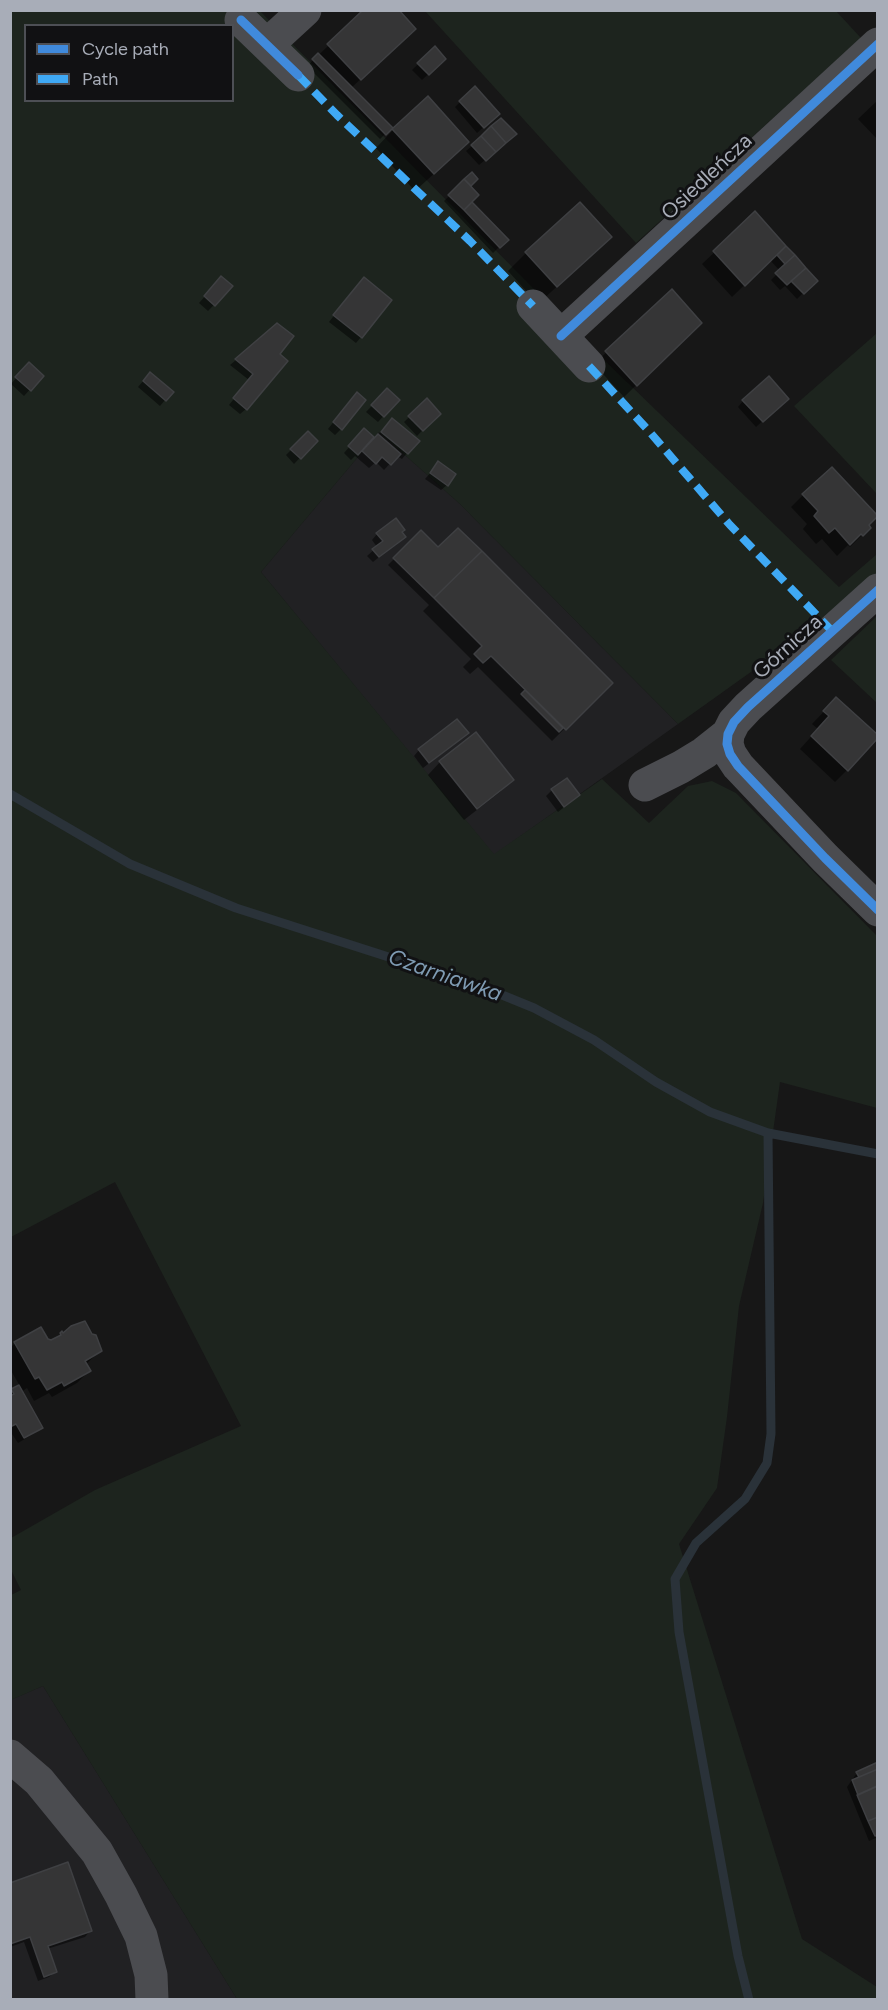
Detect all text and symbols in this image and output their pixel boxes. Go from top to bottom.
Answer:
legend [24,24,234,102]
text: Cycle path [82,38,169,60]
text: Path [82,68,118,90]
street label: Osiedleńcza [656,129,758,225]
street label: Górnicza [748,609,828,685]
water label: Czarniawka [385,944,505,1008]

